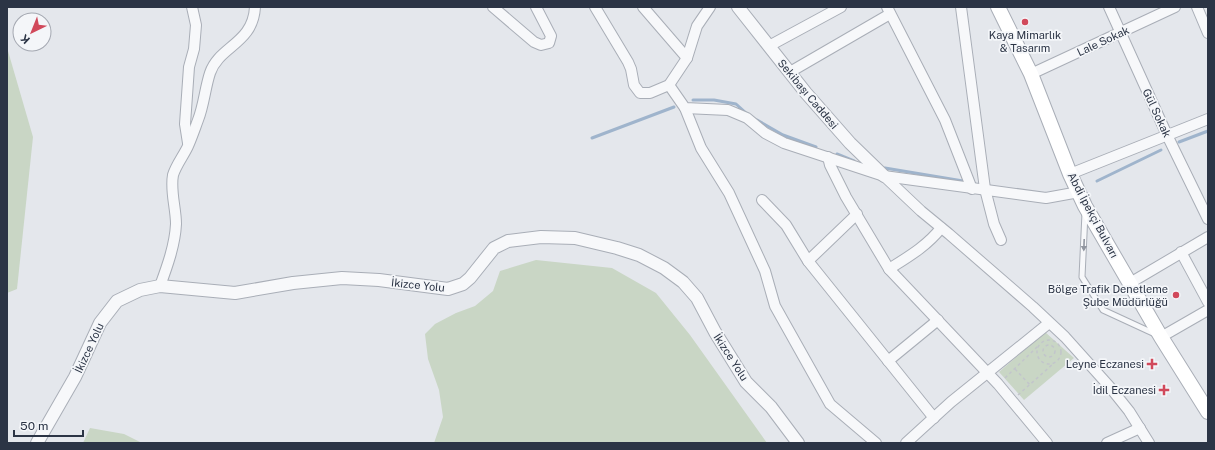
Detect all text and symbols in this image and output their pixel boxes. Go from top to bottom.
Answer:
north arrow [12,12,52,52]
marker: Kaya Mimarlık & Tasarım [1020,17,1030,27]
street label: Lale Sokak [1075,24,1131,58]
place label: Kaya Mimarlık & Tasarım [989,29,1061,54]
text: K [18,32,32,46]
street label: Sekibaşı Caddesi [775,57,841,132]
street label: Gül Sokak [1140,87,1174,139]
street label: Abdi İpekçi Bulvarı [1065,170,1121,260]
one-way arrow [1081,239,1087,252]
street label: İkizce Yolu [391,275,445,294]
place label: Bölge Trafik Denetleme Şube Müdürlüğü [1048,283,1168,309]
marker: Bölge Trafik Denetleme Şube Müdürlüğü [1171,290,1181,300]
street label: İkizce Yolu [71,321,106,375]
street label: İkizce Yolu [711,331,752,383]
place label: Leyne Eczanesi [1066,358,1144,370]
marker: Leyne Eczanesi [1147,359,1157,369]
place label: İdil Eczanesi [1093,383,1156,396]
marker: İdil Eczanesi [1159,385,1169,395]
scale bar [14,412,83,438]
text: 50 m [20,419,48,433]

